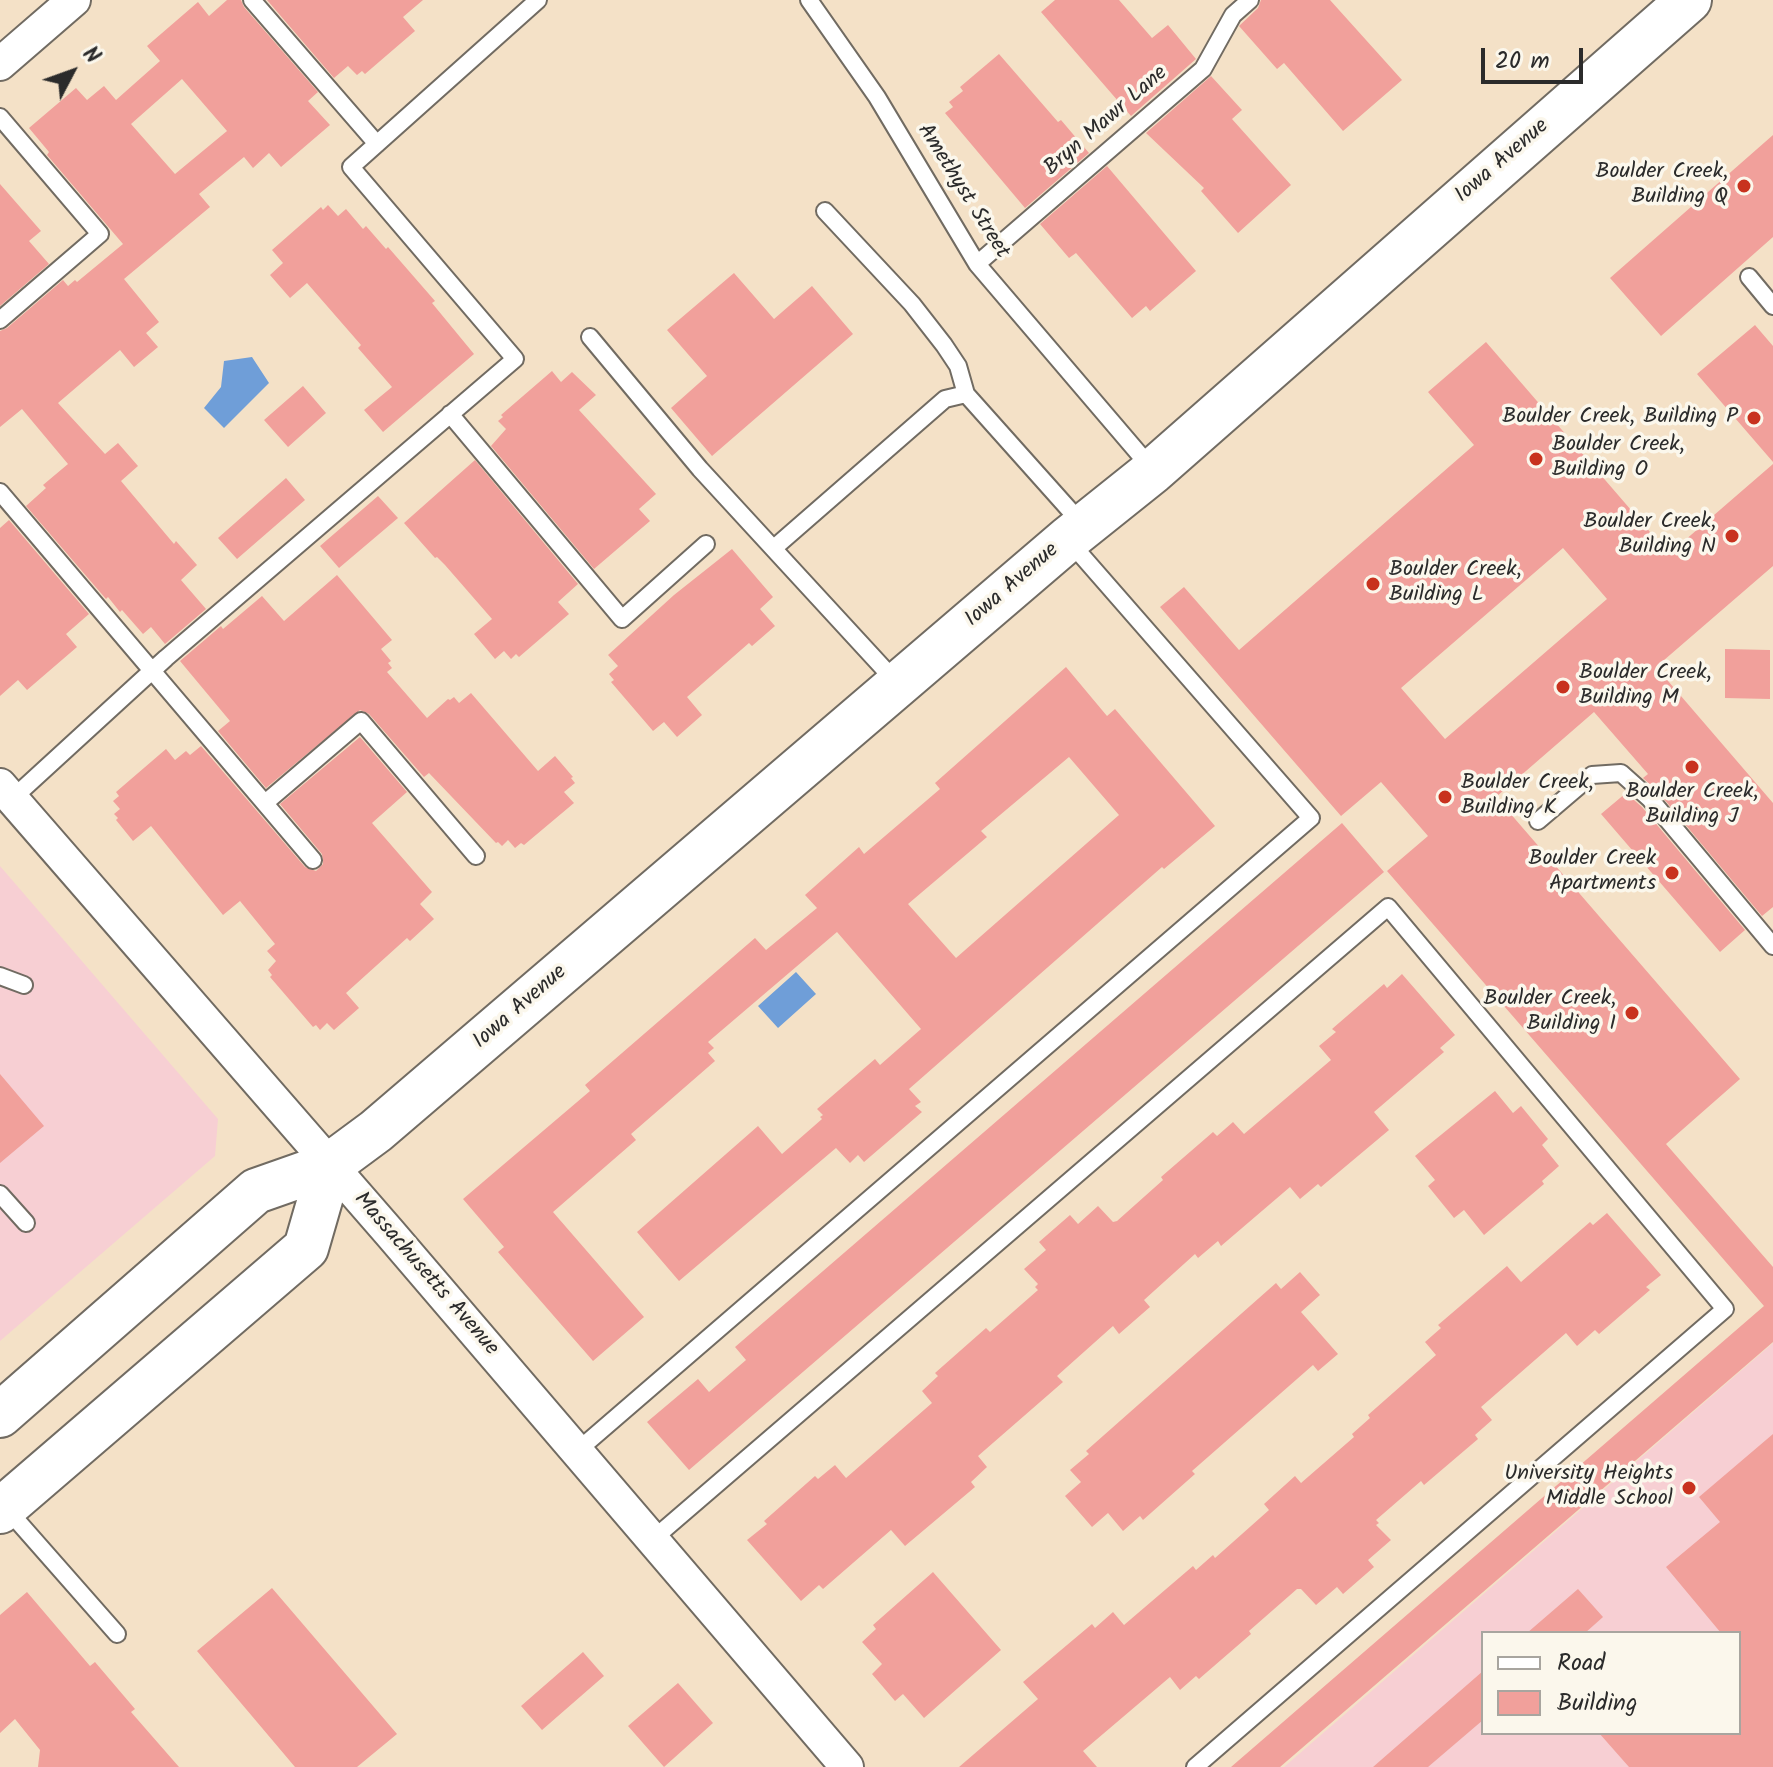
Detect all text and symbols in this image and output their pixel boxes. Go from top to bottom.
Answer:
north arrow [32,32,112,112]
scale bar [1485,32,1587,82]
text: N [73,39,108,73]
text: 20 m [1495,42,1550,81]
street label: Bryn Mawr Lane [1040,61,1174,183]
street label: Iowa Avenue [1451,114,1555,210]
street label: Amethyst Street [910,120,1014,264]
place label: Boulder Creek, Building Q [1595,160,1728,212]
marker: Boulder Creek, Building Q [1735,177,1753,195]
place label: Boulder Creek, Building P [1502,405,1738,431]
marker: Boulder Creek, Building P [1745,409,1763,427]
place label: Boulder Creek, Building O [1552,433,1685,484]
marker: Boulder Creek, Building O [1527,450,1545,468]
place label: Boulder Creek, Building N [1583,510,1716,562]
marker: Boulder Creek, Building N [1723,527,1741,545]
street label: Iowa Avenue [961,538,1065,634]
place label: Boulder Creek, Building L [1389,558,1522,610]
marker: Boulder Creek, Building L [1364,575,1382,593]
place label: Boulder Creek, Building M [1579,661,1712,712]
marker: Boulder Creek, Building M [1554,678,1572,696]
marker: Boulder Creek, Building J [1683,758,1701,776]
place label: Boulder Creek, Building K [1461,771,1594,822]
place label: Boulder Creek, Building J [1626,780,1758,832]
marker: Boulder Creek, Building K [1436,788,1454,806]
place label: Boulder Creek Apartments [1528,847,1656,898]
marker: Boulder Creek Apartments [1663,864,1681,882]
street label: Iowa Avenue [469,960,573,1056]
place label: Boulder Creek, Building I [1483,987,1616,1038]
marker: Boulder Creek, Building I [1623,1004,1641,1022]
street label: Massachusetts Avenue [347,1188,503,1362]
place label: University Heights Middle School [1504,1462,1673,1514]
marker: University Heights Middle School [1680,1479,1698,1497]
legend [1481,1631,1741,1735]
text: Road [1557,1644,1605,1683]
text: Building [1557,1684,1637,1723]

